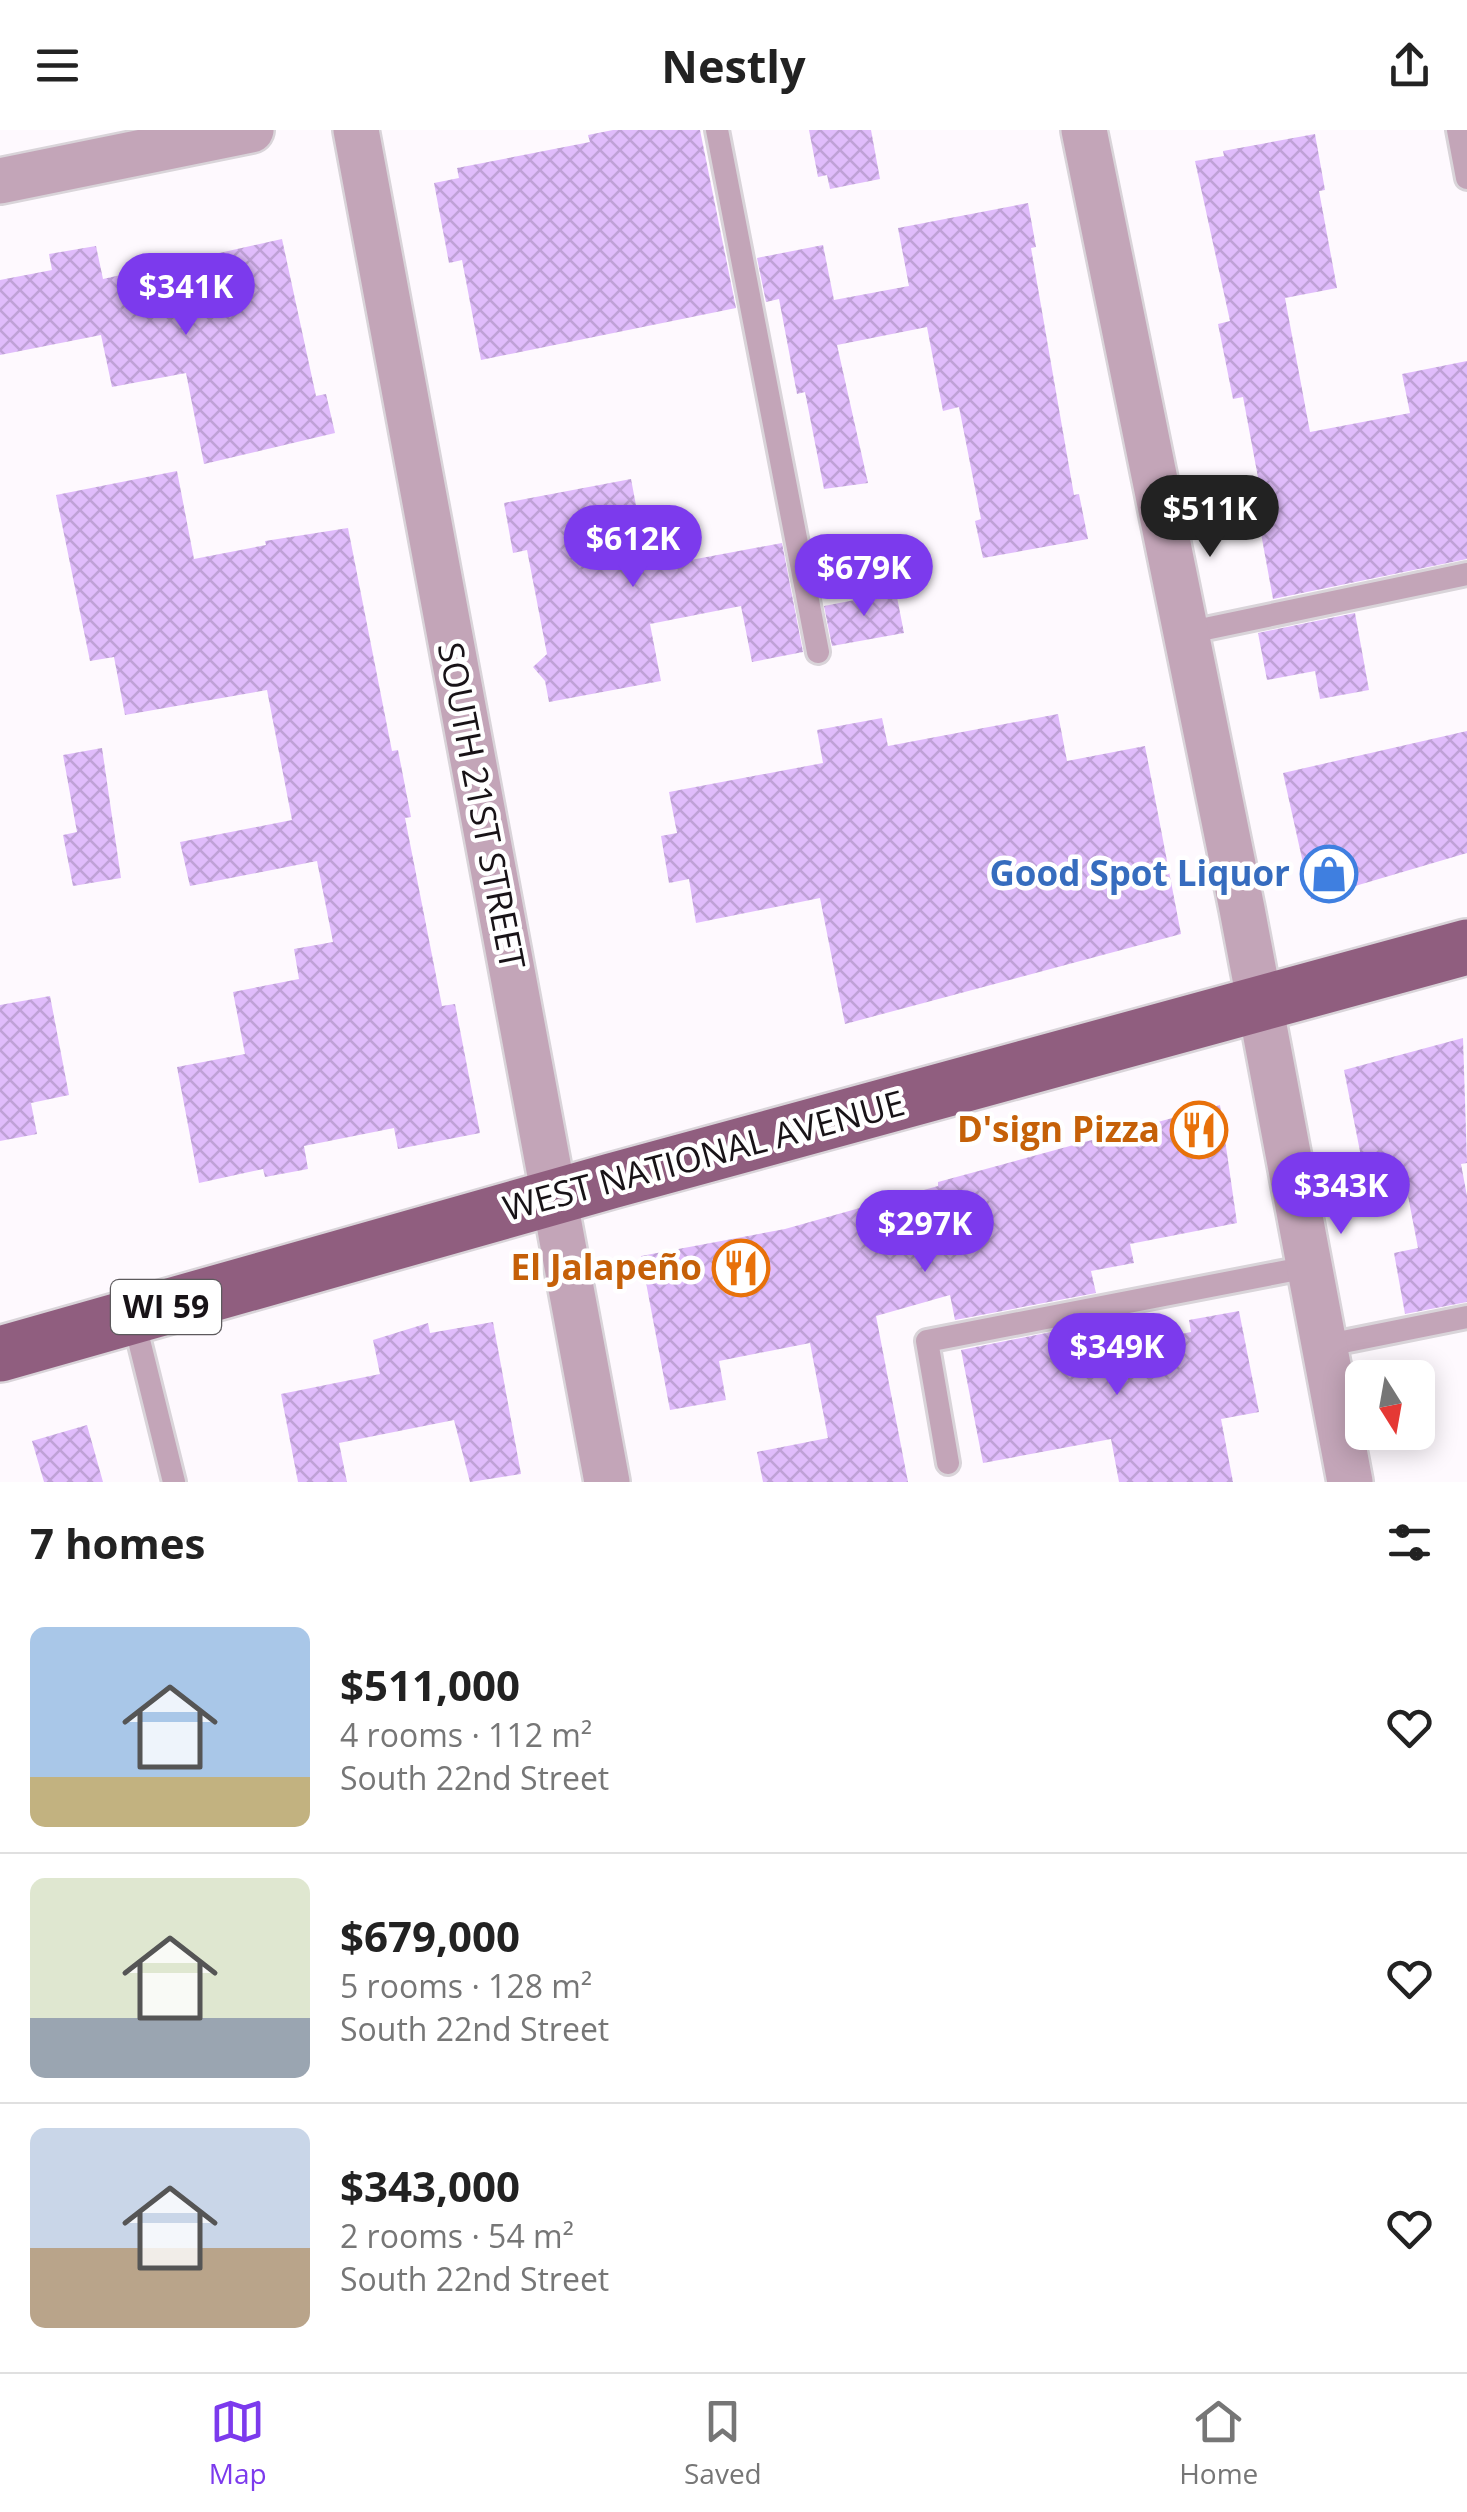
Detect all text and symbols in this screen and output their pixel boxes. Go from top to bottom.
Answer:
text: Nestly [661,35,806,96]
icon: menu [30,38,85,93]
icon: share [1382,38,1437,93]
pin: $341K [116,253,256,338]
text: $341K [139,264,233,307]
pin: $511K [1140,475,1280,560]
text: $511K [1163,486,1257,529]
pin: $612K [563,505,703,590]
text: $612K [586,516,680,559]
pin: $679K [794,534,934,619]
text: $679K [817,545,911,588]
street label: SOUTH 21ST STREET [428,638,537,973]
shop icon: Good Spot Liquor [1299,844,1359,904]
place label: Good Spot Liquor [990,849,1290,896]
street label: WEST NATIONAL AVENUE [498,1078,909,1231]
restaurant icon: D'sign Pizza [1169,1100,1229,1160]
place label: D'sign Pizza [957,1105,1160,1152]
pin: $343K [1271,1152,1411,1237]
text: $343K [1294,1163,1388,1206]
pin: $297K [855,1190,995,1275]
text: $297K [878,1201,972,1244]
restaurant icon: El Jalapeño [711,1238,771,1298]
place label: El Jalapeño [511,1243,702,1290]
road number: WI 59 [111,1280,221,1334]
pin: $349K [1047,1313,1187,1398]
text: $349K [1070,1324,1164,1367]
north arrow [1345,1360,1435,1450]
map controls [1345,1360,1435,1450]
text: 7 homes [30,1514,205,1571]
icon: filters [1382,1515,1437,1570]
text: $511,000 [340,1656,520,1713]
icon: home [110,1667,230,1787]
icon: heart [1382,1700,1437,1755]
text: 4 rooms · 112 m² [340,1713,592,1756]
text: South 22nd Street [340,1756,609,1799]
text: $679,000 [340,1907,520,1964]
icon: home [110,1918,230,2038]
icon: heart [1382,1951,1437,2006]
text: 5 rooms · 128 m² [340,1964,592,2007]
text: South 22nd Street [340,2007,609,2050]
text: $343,000 [340,2157,520,2214]
icon: home [110,2168,230,2288]
icon: heart [1382,2201,1437,2256]
text: 2 rooms · 54 m² [340,2214,574,2257]
text: South 22nd Street [340,2257,609,2300]
tab: Map [209,2394,267,2492]
tab: Saved [684,2394,762,2492]
tab: Home [1179,2394,1258,2492]

